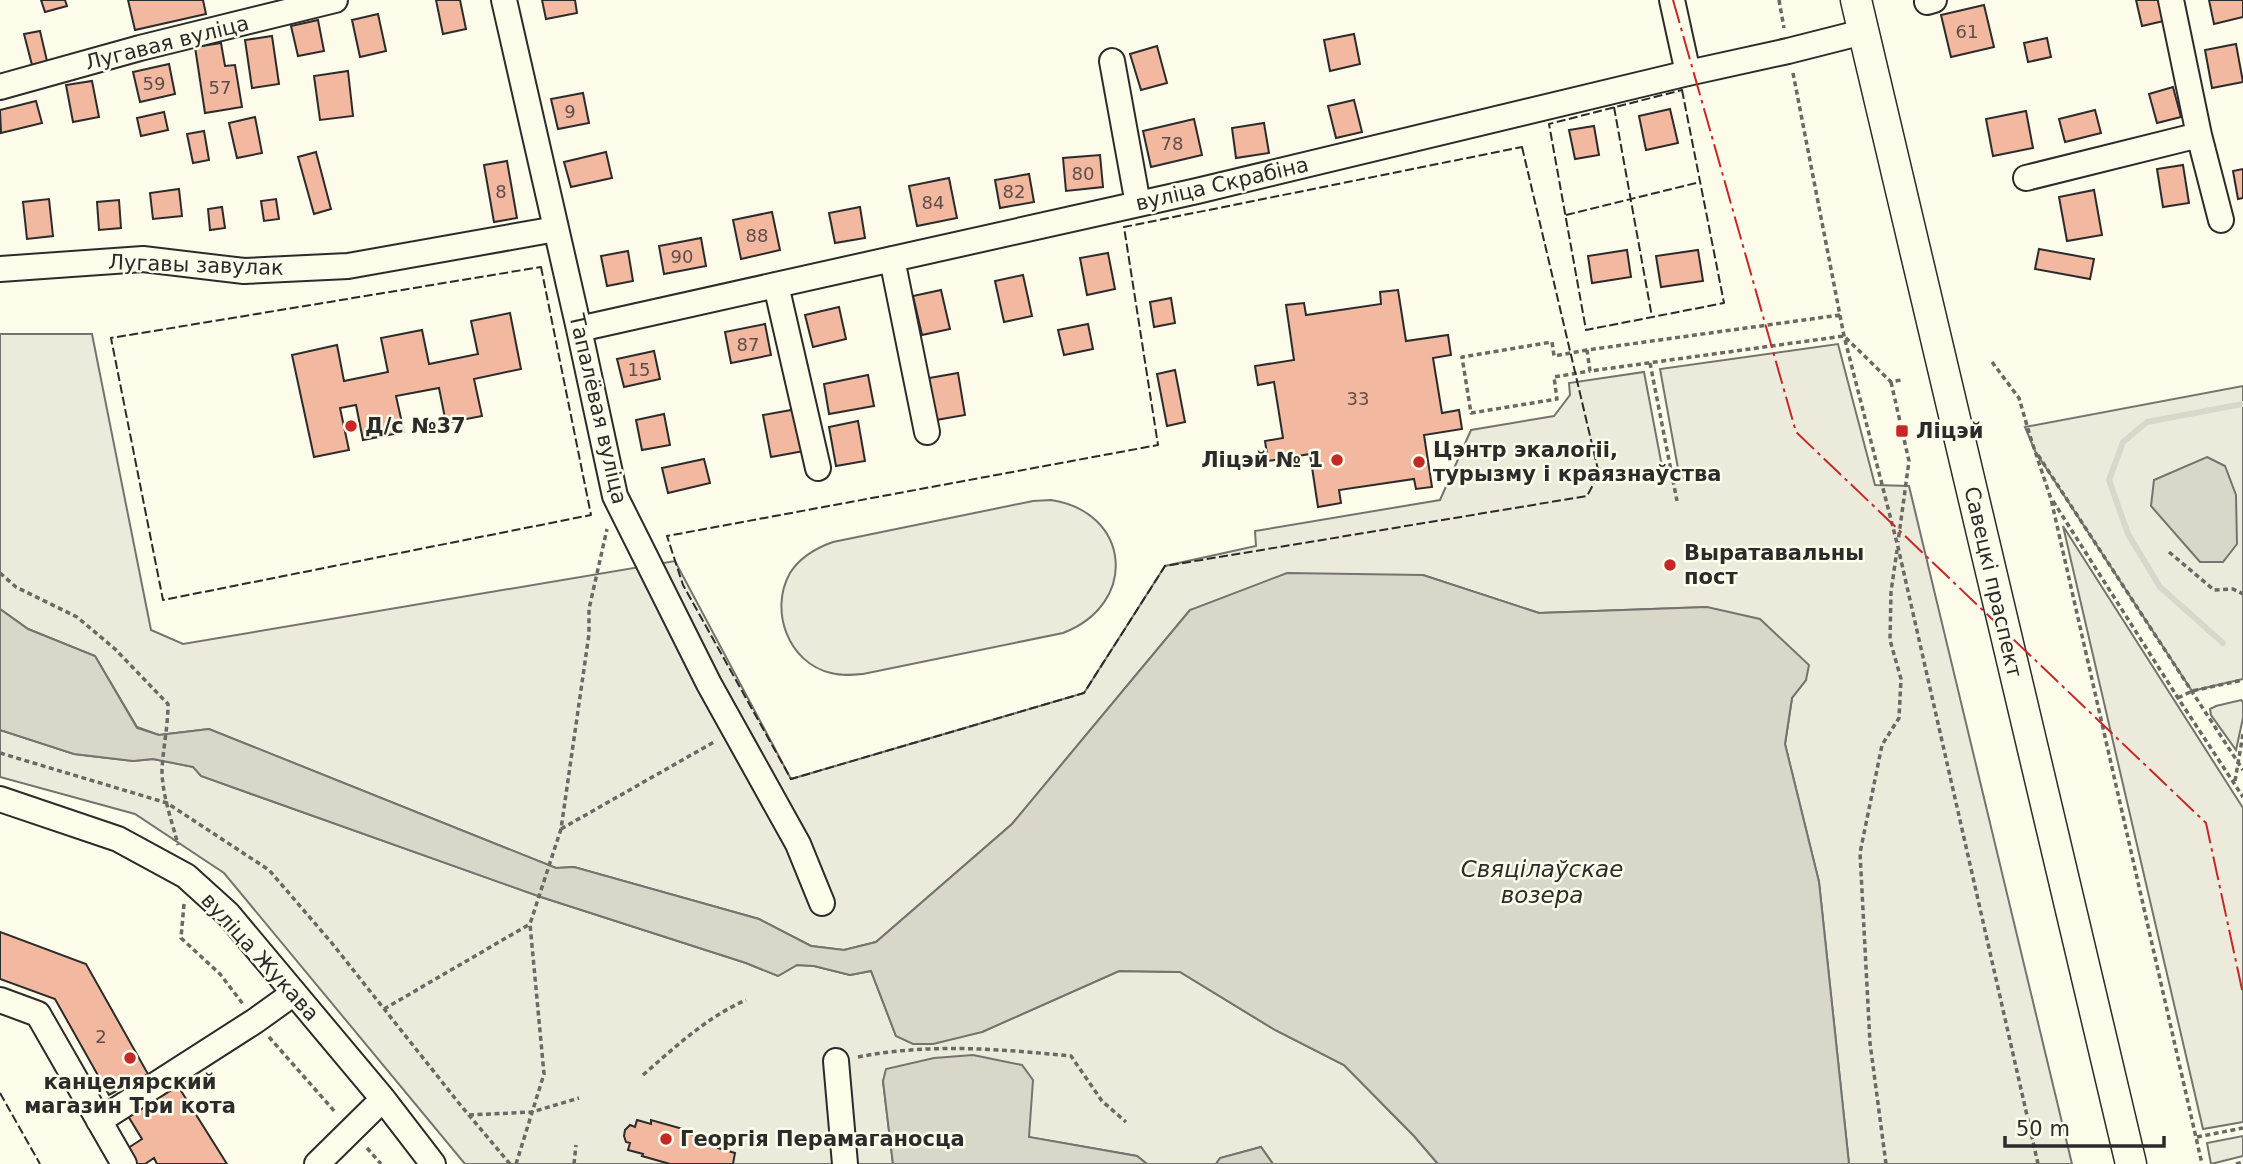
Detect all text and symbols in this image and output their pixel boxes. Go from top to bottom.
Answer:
street label: Лугавая вуліца [83,11,251,75]
house number: 61 [1956,21,1978,42]
house number: 59 [143,73,165,94]
house number: 57 [209,77,231,98]
house number: 9 [564,101,576,122]
house number: 78 [1161,133,1183,154]
street label: вуліца Скрабіна [1133,152,1311,216]
house number: 80 [1072,163,1094,184]
house number: 8 [495,181,507,202]
house number: 82 [1003,181,1025,202]
house number: 84 [922,192,944,213]
house number: 88 [746,225,768,246]
house number: 90 [671,246,693,267]
street label: Лугавы завулак [108,250,284,280]
street label: Тапалёвая вуліца [564,311,632,506]
house number: 87 [737,334,759,355]
house number: 15 [628,359,650,380]
house number: 33 [1347,388,1369,409]
place label: Д/с №37 [365,414,466,438]
marker: Д/с №37 [343,418,359,434]
place label: Ліцэй [1916,419,1983,443]
marker: Ліцэй [1894,423,1910,439]
place label: Цэнтр экалогіі, турызму і краязнаўства [1433,438,1721,486]
place label: Ліцэй № 1 [1201,448,1323,472]
marker: Ліцэй № 1 [1329,452,1345,468]
marker: Цэнтр экалогіі, турызму і краязнаўства [1411,454,1427,470]
street label: Савецкі праспект [1959,484,2027,680]
place label: Выратавальны пост [1684,541,1864,589]
marker: Выратавальны пост [1662,557,1678,573]
water label: Свяцілаўскае возера [1461,856,1623,908]
street label: вуліца Жукава [196,888,324,1026]
house number: 2 [95,1026,107,1047]
marker: канцелярский магазин Три кота [122,1050,138,1066]
place label: канцелярский магазин Три кота [24,1070,236,1118]
scale bar [2005,1104,2164,1148]
text: 50 m [2016,1117,2070,1141]
place label: Георгія Перамаганосца [680,1127,965,1151]
marker: Георгія Перамаганосца [658,1131,674,1147]

